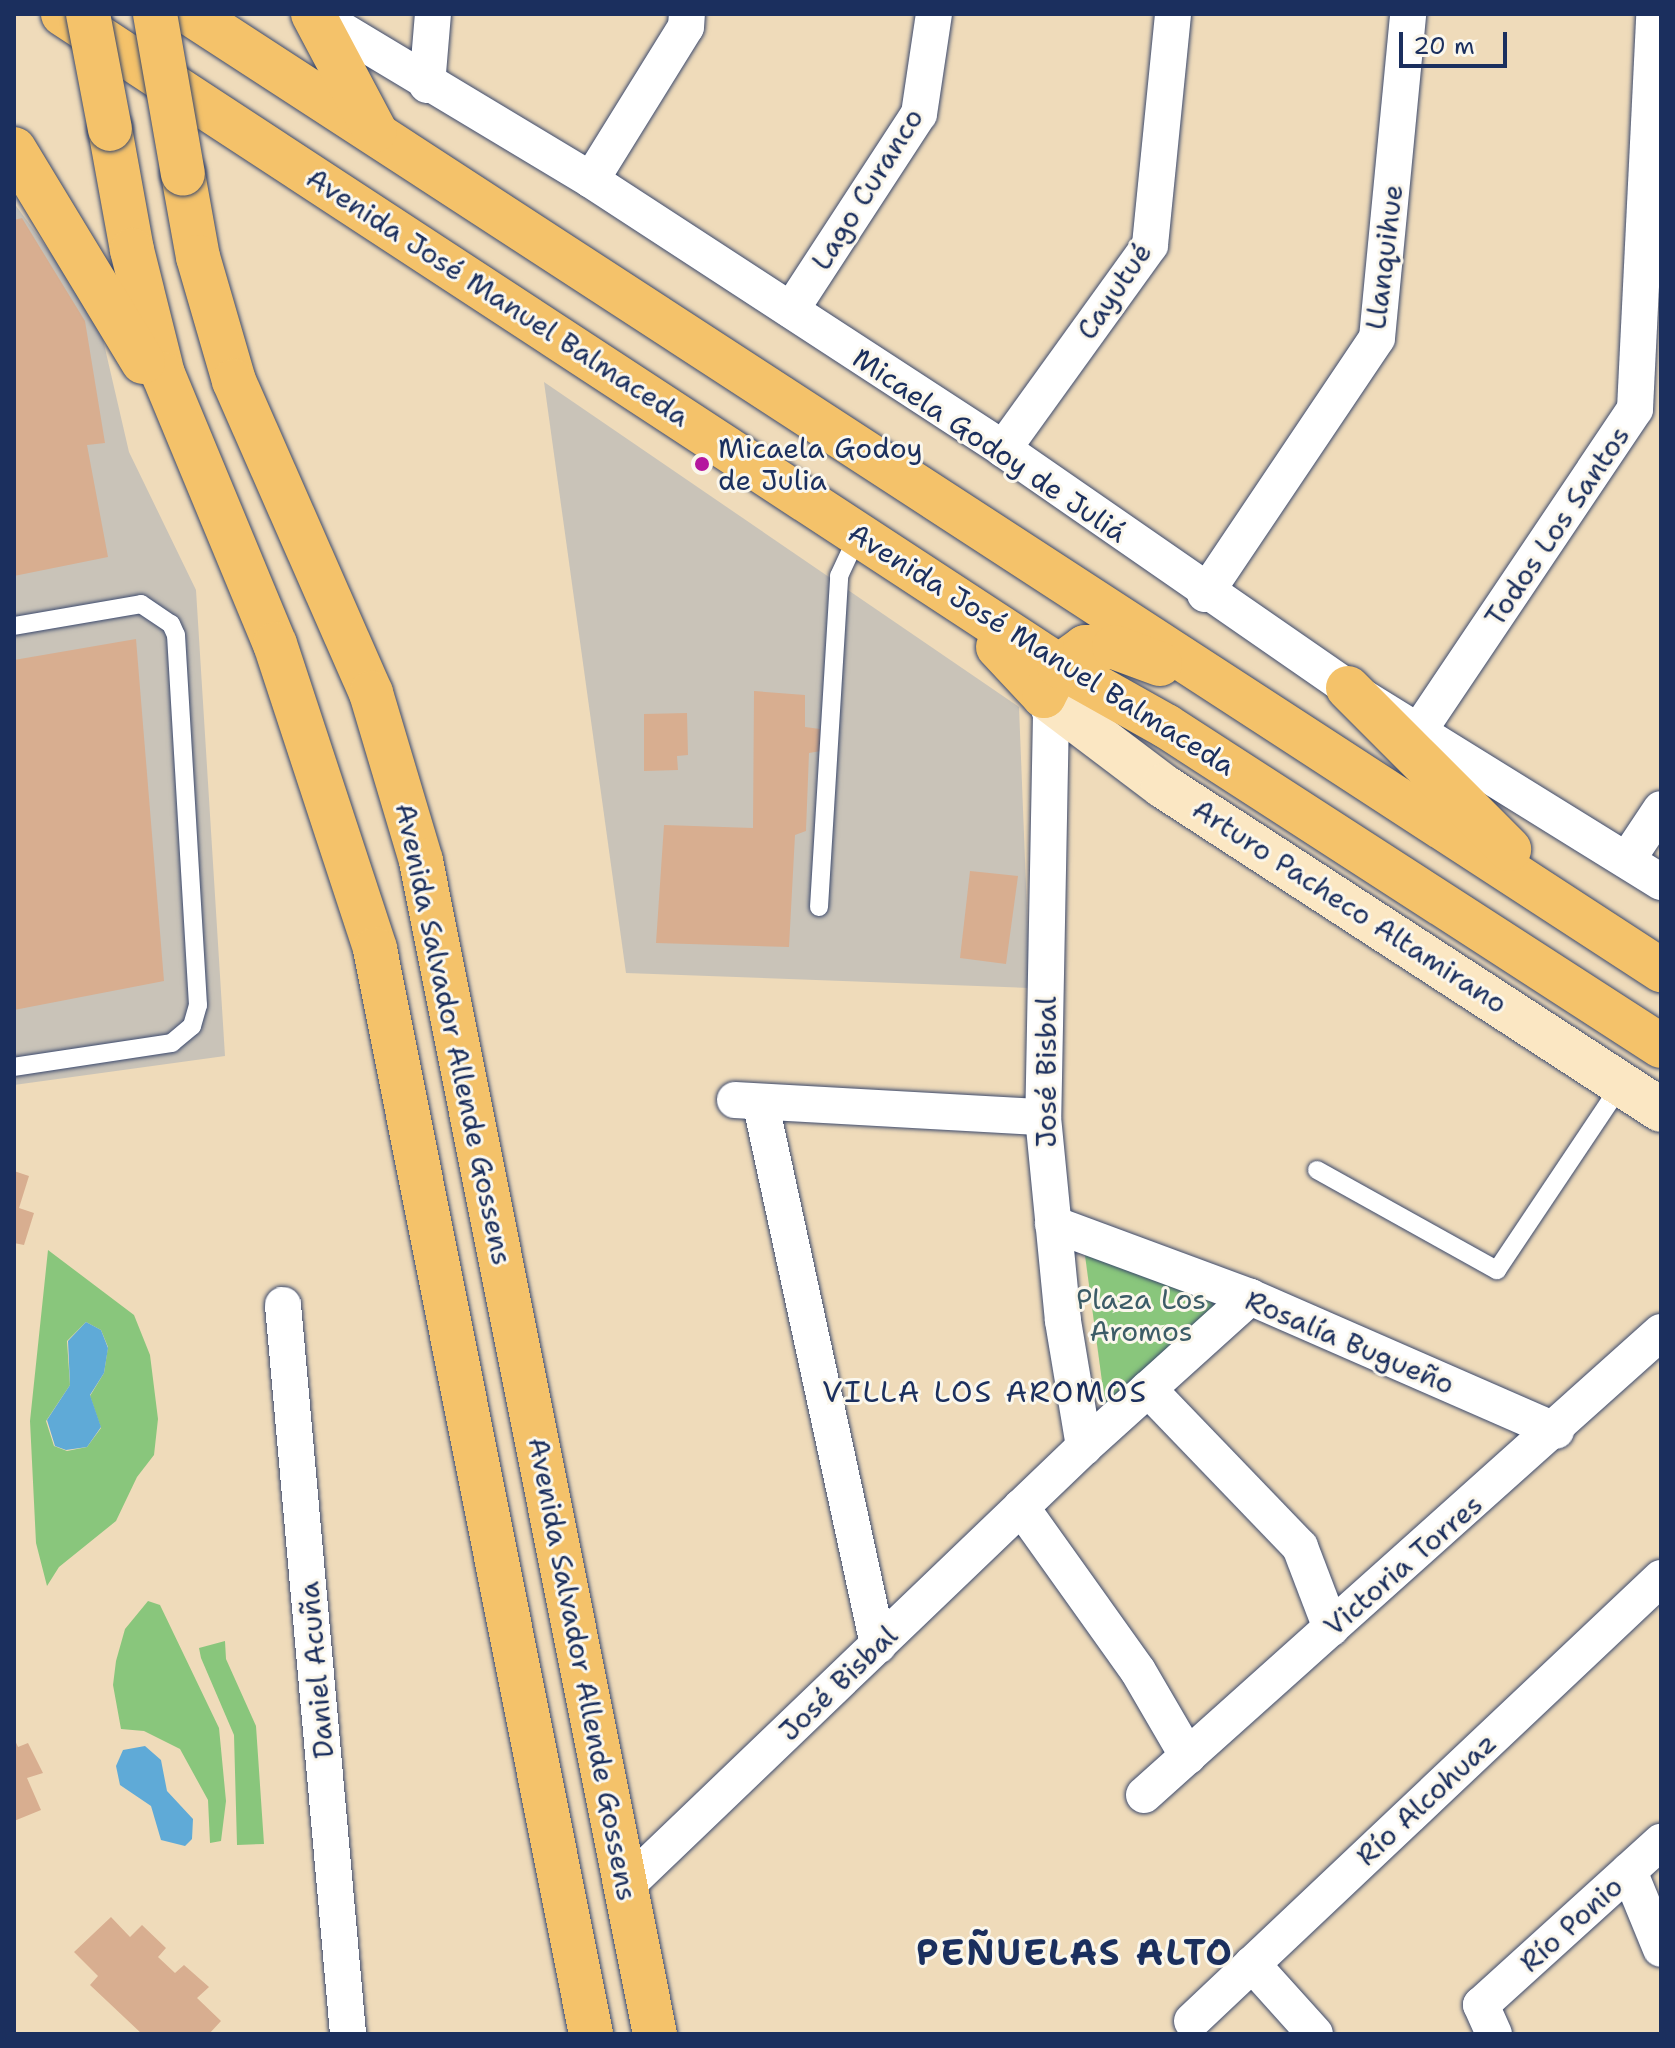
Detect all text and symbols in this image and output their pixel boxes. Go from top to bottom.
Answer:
scale bar [1403,16,1511,66]
text: 20 m [1413,30,1475,62]
street label: Lago Curanco [804,102,930,276]
street label: Avenida José Manuel Balmaceda [300,160,696,434]
street label: Llanquihue [1358,182,1410,332]
street label: Cayutué [1070,236,1158,346]
street label: Micaela Godoy de Juliá [847,341,1133,549]
street label: Todos Los Santos [1478,419,1636,633]
place label: Micaela Godoy de Julia [718,431,923,497]
marker: Micaela Godoy de Julia [693,455,711,473]
street label: Avenida José Manuel Balmaceda [842,516,1242,782]
street label: Arturo Pacheco Altamirano [1187,792,1513,1020]
street label: Avenida Salvador Allende Gossens [389,800,519,1268]
street label: José Bisbal [1029,996,1063,1148]
park label: Plaza Los Aromos [1076,1282,1206,1348]
street label: Rosalía Bugueño [1241,1283,1459,1401]
district label: VILLA LOS AROMOS [822,1374,1148,1410]
street label: Avenida Salvador Allende Gossens [522,1434,644,1904]
street label: Victoria Torres [1317,1487,1489,1643]
street label: Daniel Acuña [292,1580,340,1760]
street label: José Bisbal [772,1618,904,1748]
street label: Río Alcohuaz [1349,1726,1503,1872]
street label: Río Ponio [1513,1869,1629,1979]
district label: PEÑUELAS ALTO [916,1931,1234,1975]

